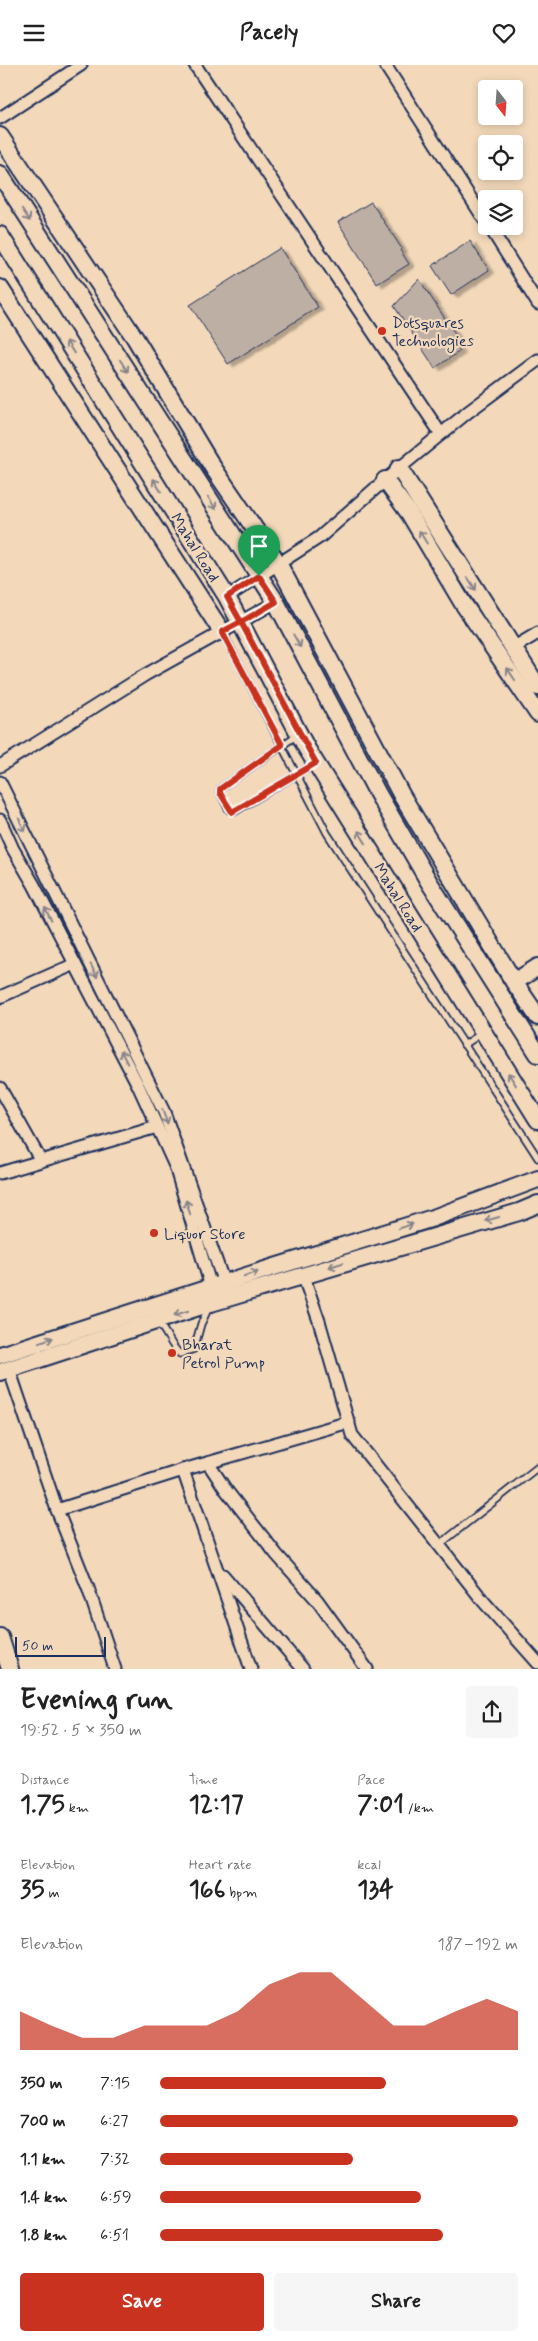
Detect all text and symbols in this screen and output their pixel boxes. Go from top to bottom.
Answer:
icon: menu [20,19,48,47]
text: Pacely [240,19,298,47]
icon: heart [490,19,518,47]
north arrow [478,80,522,125]
map controls [478,80,523,235]
button: locate [478,135,523,180]
button: layers [478,190,523,235]
one-way arrow [21,208,32,222]
place label: Dotsquares Technologies [392,313,474,353]
marker: Dotsquares Technologies [376,325,388,337]
one-way arrow [65,341,75,355]
one-way arrow [119,359,129,373]
one-way arrow [151,478,162,492]
one-way arrow [207,495,217,509]
street label: Mahal Road [165,509,224,586]
pin [238,525,280,576]
one-way arrow [418,531,428,545]
icon: arrive [245,532,273,560]
one-way arrow [467,576,477,590]
one-way arrow [293,633,303,647]
one-way arrow [506,667,516,681]
one-way arrow [18,817,27,832]
one-way arrow [357,830,367,844]
street label: Mahal Road [368,859,427,936]
one-way arrow [43,906,53,921]
one-way arrow [90,963,99,978]
one-way arrow [119,1050,129,1065]
one-way arrow [507,1072,517,1086]
one-way arrow [161,1109,170,1124]
one-way arrow [182,1199,192,1215]
one-way arrow [484,1215,500,1225]
one-way arrow [398,1221,414,1231]
place label: Liquor Store [164,1224,246,1245]
marker: Liquor Store [148,1227,160,1239]
one-way arrow [328,1260,344,1270]
one-way arrow [243,1269,258,1278]
one-way arrow [173,1309,189,1318]
one-way arrow [38,1335,54,1344]
place label: Bharat Petrol Pump [182,1335,265,1374]
marker: Bharat Petrol Pump [166,1347,178,1359]
scale bar [15,1633,106,1657]
text: 50 m [22,1637,53,1655]
text: Evening run [20,1682,173,1719]
button: share [466,1686,518,1738]
text: 19:52 · 5 × 350 m [20,1720,142,1741]
text: Distance [20,1771,69,1789]
text: Time [189,1771,218,1789]
text: Pace [357,1771,385,1789]
text: 1.75 [20,1789,65,1822]
text: 12:17 [189,1789,243,1822]
text: 7:01 [357,1789,404,1822]
text: km [65,1799,89,1817]
text: /km [404,1799,434,1817]
text: Elevation [20,1856,75,1874]
text: Heart rate [189,1856,252,1874]
text: kcal [357,1856,381,1874]
text: 35 [20,1874,45,1907]
text: 166 [189,1874,225,1907]
text: 134 [357,1874,394,1907]
text: m [45,1884,60,1902]
text: bpm [225,1884,257,1902]
text: Elevation [20,1934,83,1955]
text: 187–192 m [438,1934,518,1955]
text: 350 m [20,2073,62,2094]
text: 7:15 [100,2073,130,2094]
text: 700 m [20,2111,66,2132]
text: 6:27 [100,2111,128,2132]
text: 1.1 km [20,2149,65,2170]
text: 7:32 [100,2149,130,2170]
text: 1.4 km [20,2187,67,2208]
text: 6:59 [100,2187,132,2208]
text: 1.8 km [20,2225,67,2246]
text: 6:51 [100,2225,129,2246]
button: Save [20,2273,264,2331]
button: Share [274,2273,518,2331]

